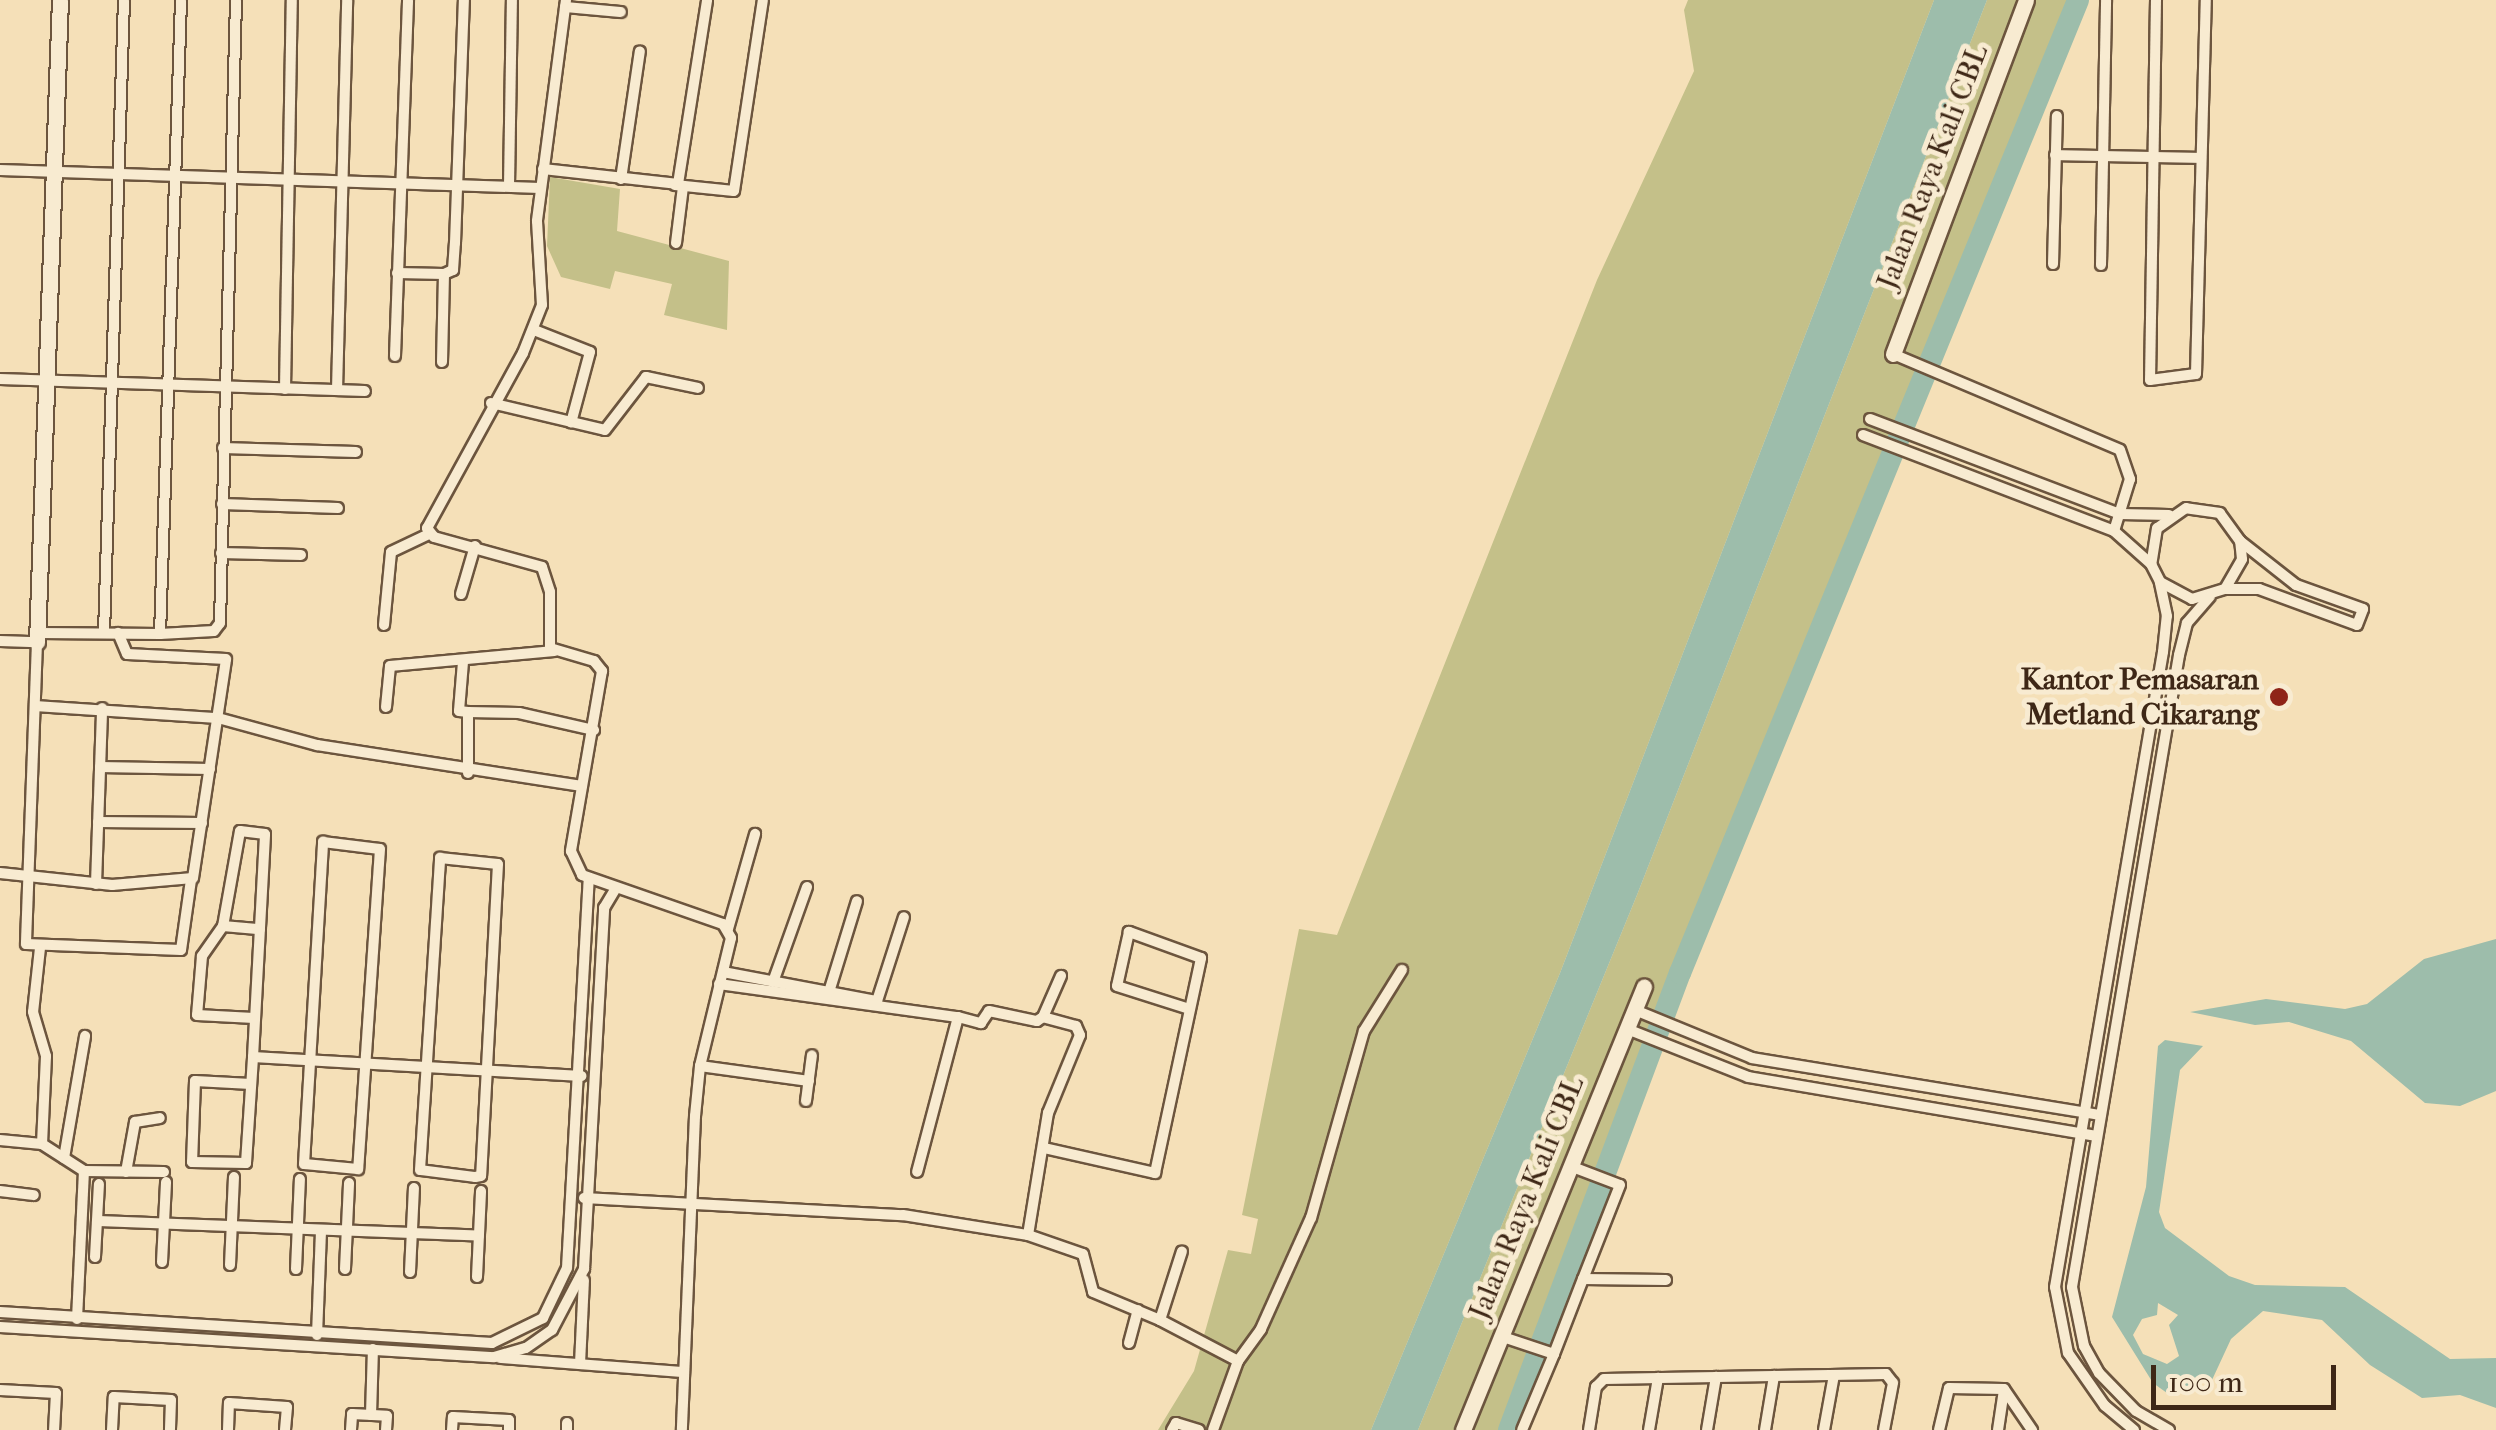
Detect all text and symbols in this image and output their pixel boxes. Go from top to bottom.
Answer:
street label: Jalan Raya Kali CBL [1870,40,1996,294]
place label: Kantor Pemasaran Metland Cikarang [2021,662,2259,732]
marker: Kantor Pemasaran Metland Cikarang [2268,686,2290,708]
street label: Jalan Raya Kali CBL [1462,1071,1592,1325]
scale bar [2156,1345,2341,1407]
text: 100 m [2168,1365,2243,1400]

